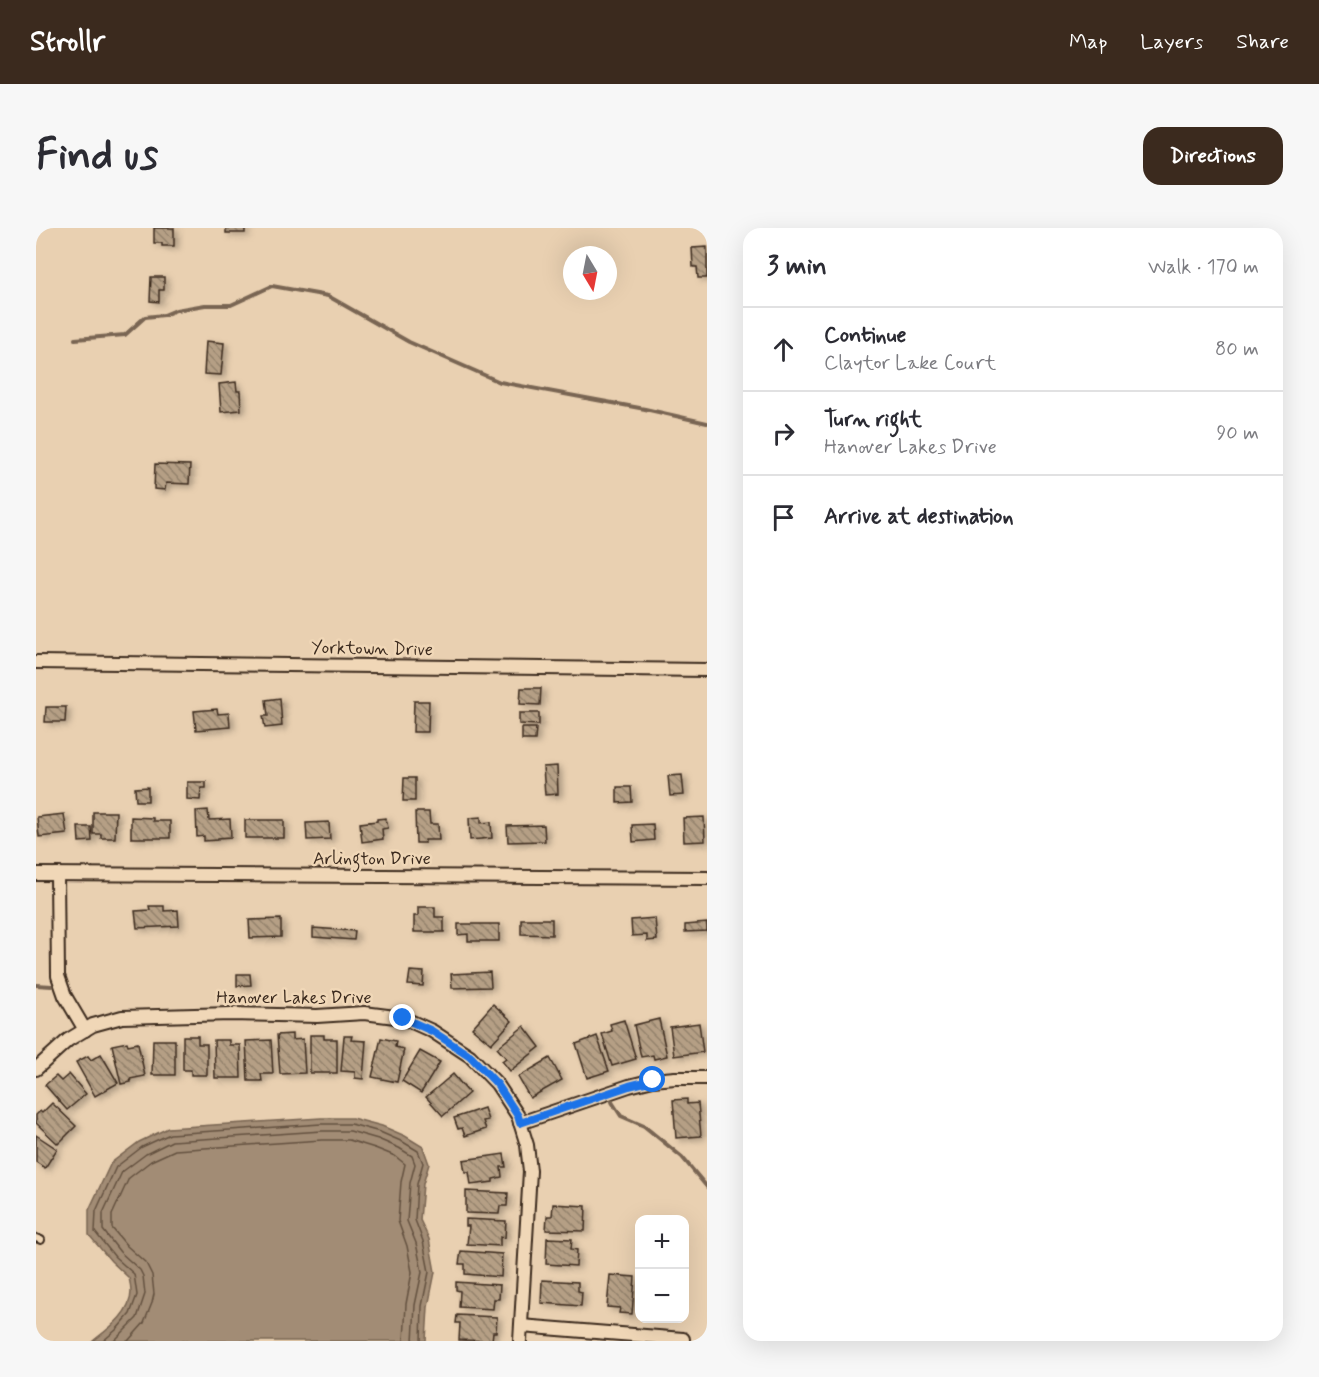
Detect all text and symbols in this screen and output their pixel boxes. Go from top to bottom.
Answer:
text: Strollr [30,24,105,61]
text: Map [1069,28,1107,56]
text: Layers [1140,28,1203,56]
text: Share [1236,28,1289,56]
button: Directions [1143,127,1283,185]
text: Find us [36,129,158,184]
north arrow [563,246,617,300]
text: 3 min [767,250,827,284]
text: Walk · 170 m [1148,254,1259,281]
text: Continue [824,322,906,350]
icon: ahead [767,333,800,366]
text: 80 m [1215,336,1259,363]
text: Claytor Lake Court [824,350,996,377]
text: Turn right [824,406,922,434]
icon: right [767,417,800,450]
text: 90 m [1216,420,1259,447]
text: Hanover Lakes Drive [824,434,997,461]
icon: arrive [767,501,800,534]
text: Arrive at destination [824,503,1014,531]
street label: Yorktown Drive [311,636,433,662]
street label: Arlington Drive [313,847,431,873]
street label: Hanover Lakes Drive [216,986,372,1010]
route end [389,1004,415,1030]
route start [639,1066,665,1092]
map controls [635,1215,689,1323]
button: + [635,1215,689,1269]
button: − [635,1269,689,1323]

